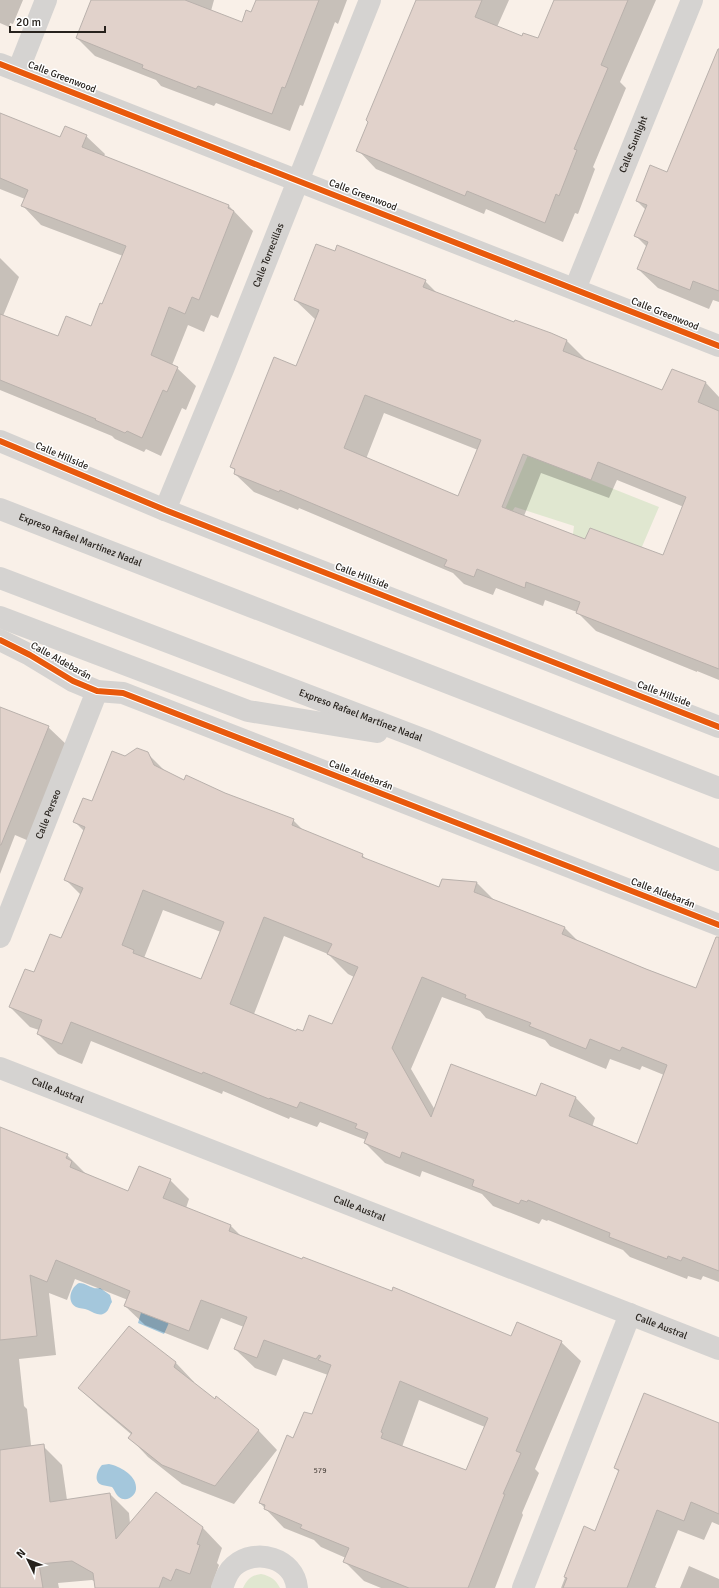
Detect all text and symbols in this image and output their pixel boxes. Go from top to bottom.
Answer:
scale bar [10,8,105,34]
text: 20 m [16,15,41,30]
street label: Calle Greenwood [26,59,98,95]
street label: Calle Sunlight [617,114,651,175]
street label: Calle Greenwood [327,177,399,213]
street label: Calle Torrecillas [250,221,287,289]
street label: Calle Greenwood [629,295,701,333]
street label: Calle Hillside [34,439,90,473]
street label: Expreso Rafael Martínez Nadal [17,511,144,569]
street label: Calle Hillside [333,560,391,592]
street label: Calle Aldebarán [29,639,93,683]
street label: Calle Hillside [635,678,693,710]
street label: Expreso Rafael Martínez Nadal [297,687,424,744]
street label: Calle Aldebarán [327,757,395,793]
street label: Calle Perseo [33,787,64,841]
street label: Calle Aldebarán [629,875,697,911]
street label: Calle Austral [30,1075,86,1106]
street label: Calle Austral [332,1193,387,1224]
street label: Calle Austral [633,1311,689,1342]
house number: 579 [314,1465,326,1475]
north arrow [8,1540,48,1580]
text: N [14,1546,28,1561]

